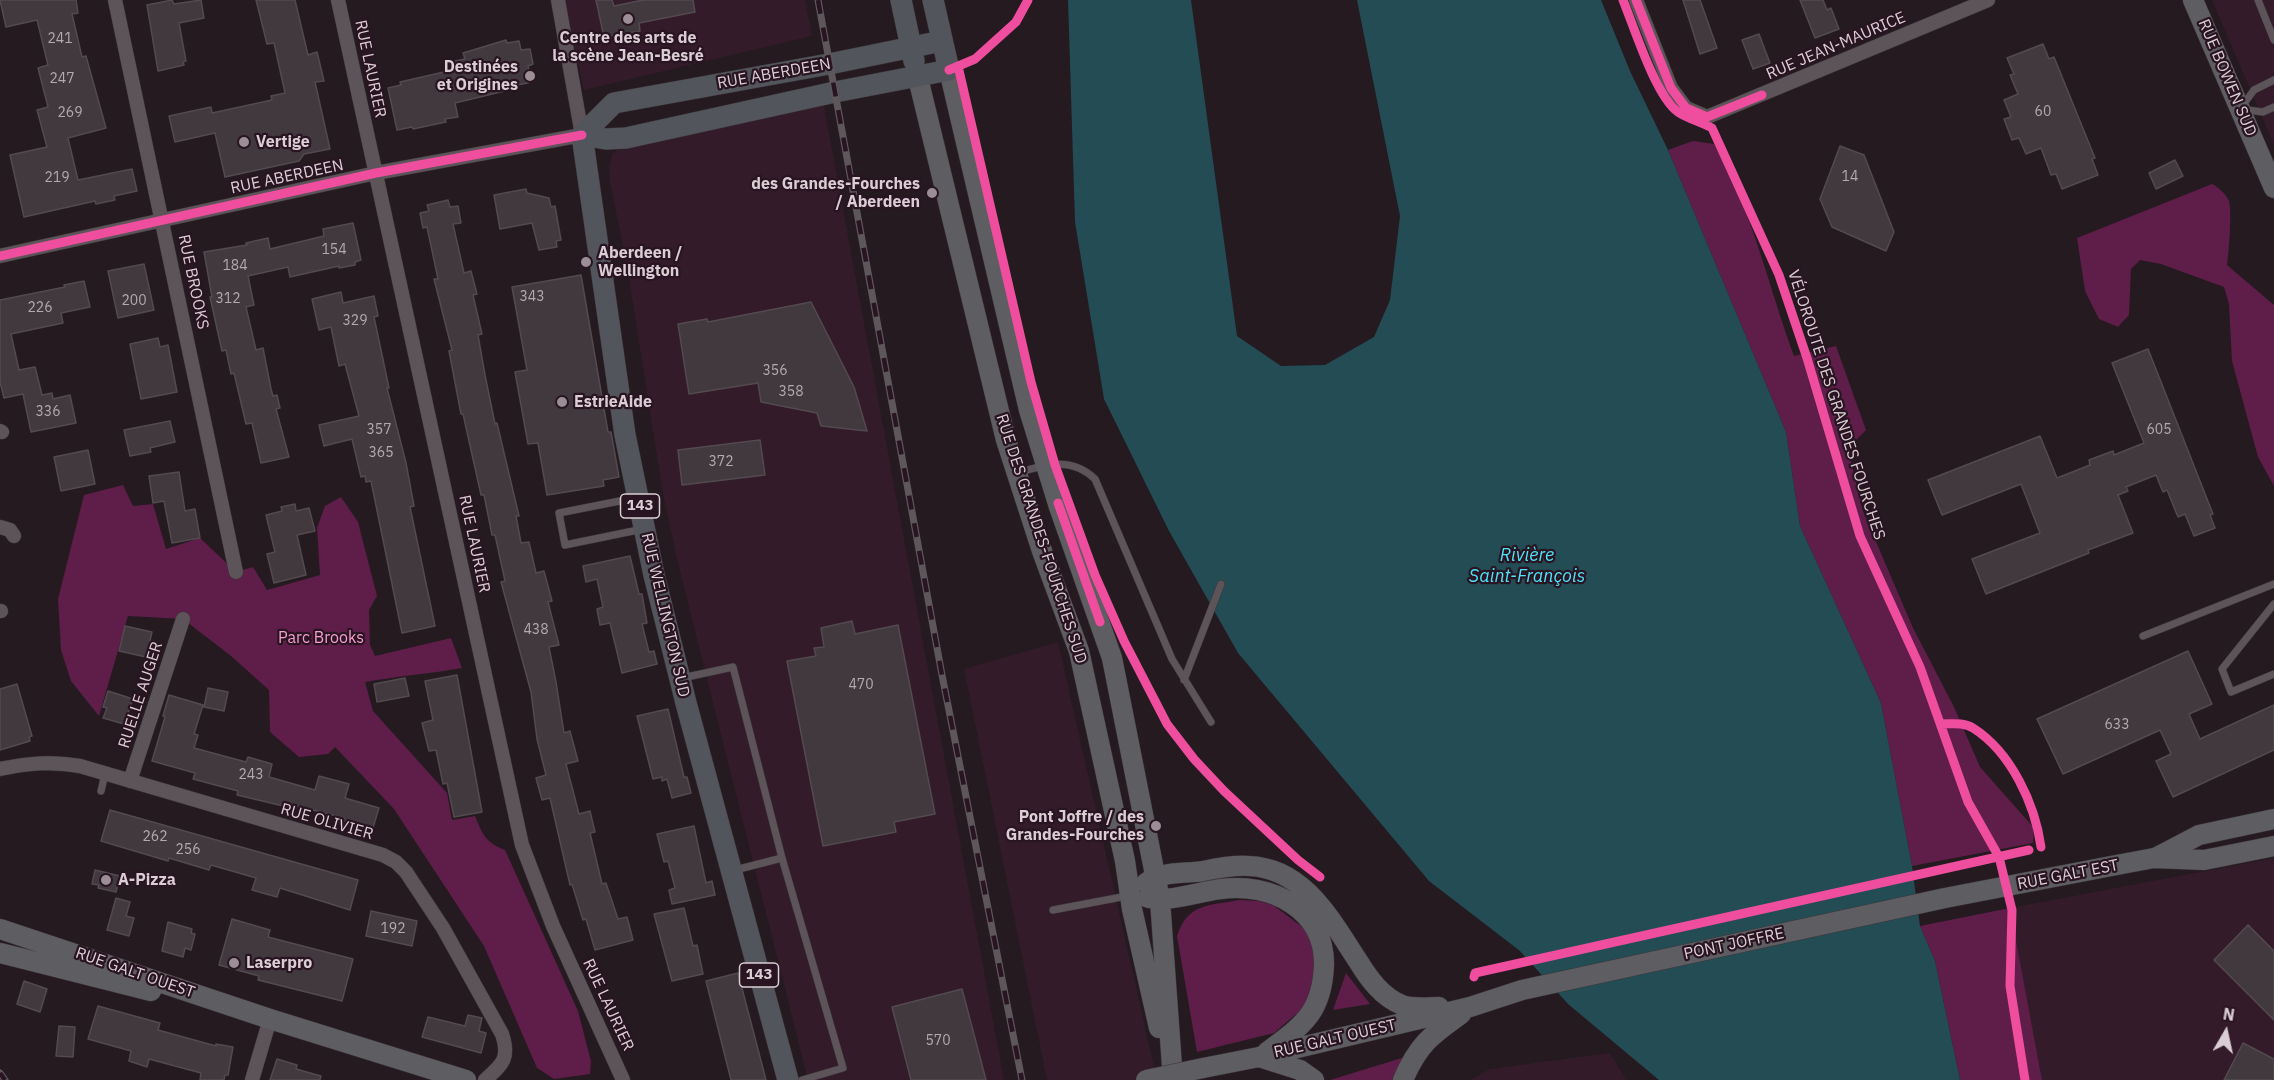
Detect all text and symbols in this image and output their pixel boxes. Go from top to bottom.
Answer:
street label: RUE JEAN-MAURICE [1764,8,1908,84]
marker: Centre des arts de la scène Jean-Besré [621,12,635,26]
street label: RUE BOWEN SUD [2194,17,2260,139]
street label: RUE LAURIER [350,18,390,120]
place label: Centre des arts de la scène Jean-Besré [552,28,704,66]
house number: 241 [47,31,73,47]
street label: RUE ABERDEEN [716,55,832,93]
place label: Destinées et Origines [437,57,518,95]
marker: Destinées et Origines [523,69,537,83]
house number: 247 [49,71,75,87]
house number: 60 [2035,104,2051,120]
house number: 269 [57,105,83,121]
place label: Vertige [256,132,310,152]
marker: Vertige [237,135,251,149]
street label: RUE ABERDEEN [229,156,345,198]
house number: 14 [1842,169,1858,185]
house number: 219 [44,170,70,186]
place label: des Grandes-Fourches / Aberdeen [751,174,920,212]
marker: des Grandes-Fourches / Aberdeen [925,186,939,200]
street label: RUE BROOKS [174,233,212,331]
house number: 154 [321,242,347,258]
place label: Aberdeen / Wellington [598,243,682,281]
marker: Aberdeen / Wellington [579,255,593,269]
house number: 184 [222,258,248,274]
street label: VÉLOROUTE DES GRANDES FOURCHES [1783,268,1889,542]
house number: 343 [519,289,545,305]
house number: 312 [215,291,241,307]
house number: 200 [121,293,147,309]
house number: 226 [27,300,53,316]
house number: 329 [342,313,368,329]
house number: 356 [762,363,788,379]
house number: 358 [778,384,804,400]
place label: EstrieAide [574,392,652,412]
marker: EstrieAide [555,395,569,409]
house number: 336 [35,404,61,420]
street label: RUE DES GRANDES-FOURCHES SUD [991,412,1091,666]
house number: 357 [366,422,392,438]
house number: 605 [2146,422,2172,438]
house number: 365 [368,445,394,461]
house number: 372 [708,454,734,470]
street label: RUE LAURIER [454,493,494,595]
road number: 143 [620,494,660,518]
street label: RUE WELLINGTON SUD [637,531,693,699]
water label: Rivière Saint-François [1469,545,1585,588]
house number: 438 [523,622,549,638]
park label: Parc Brooks [278,628,364,648]
street label: RUELLE AUGER [115,639,167,751]
house number: 470 [848,677,874,693]
house number: 633 [2104,717,2130,733]
house number: 243 [238,767,264,783]
street label: RUE OLIVIER [278,800,376,844]
place label: Pont Joffre / des Grandes-Fourches [1006,807,1144,845]
marker: Pont Joffre / des Grandes-Fourches [1149,819,1163,833]
house number: 262 [142,829,168,845]
house number: 256 [175,842,201,858]
street label: RUE GALT EST [2016,856,2120,894]
place label: A-Pizza [118,870,176,890]
marker: A-Pizza [99,873,113,887]
house number: 192 [380,921,406,937]
street label: PONT JOFFRE [1682,924,1786,964]
street label: RUE GALT OUEST [73,944,197,1002]
place label: Laserpro [246,953,312,973]
marker: Laserpro [227,956,241,970]
street label: RUE LAURIER [578,956,638,1054]
road number: 143 [740,963,778,987]
north arrow [2196,1002,2256,1062]
text: N [2222,1003,2236,1025]
street label: RUE GALT OUEST [1272,1016,1398,1062]
house number: 570 [925,1033,951,1049]

